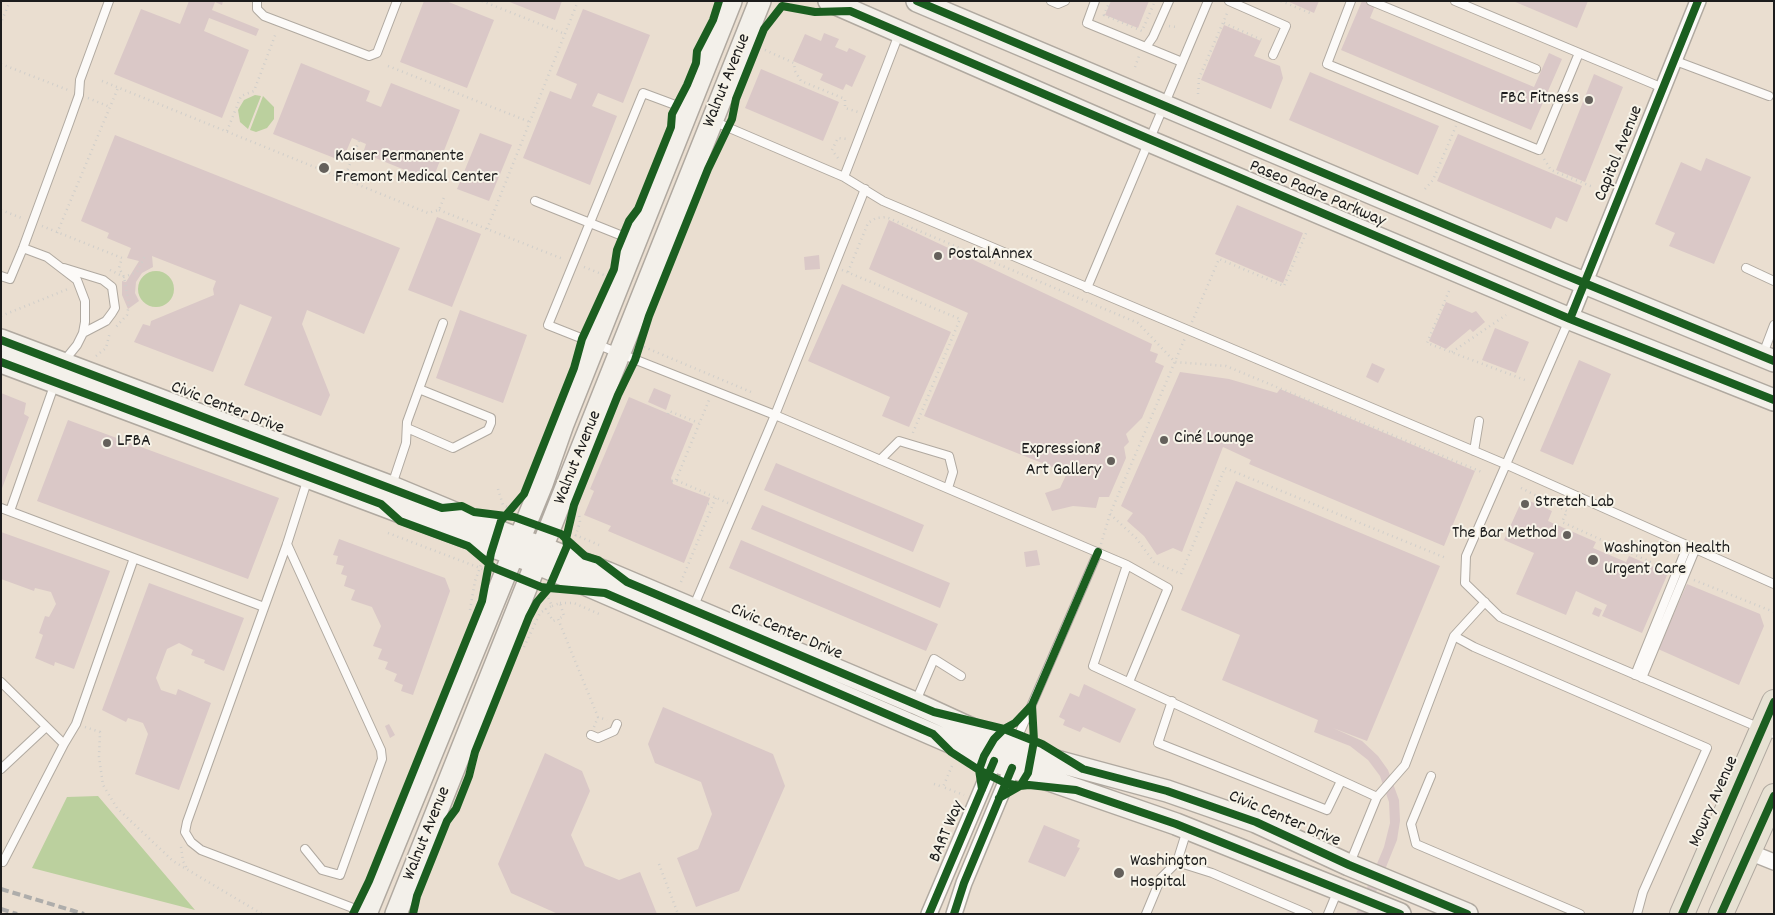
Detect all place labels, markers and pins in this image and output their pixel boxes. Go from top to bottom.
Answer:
place label: FBC Fitness [1500,89,1579,111]
marker: FBC Fitness [1583,94,1595,106]
place label: Kaiser Permanente Fremont Medical Center [335,147,498,190]
marker: Kaiser Permanente Fremont Medical Center [317,161,331,175]
place label: PostalAnnex [948,245,1032,267]
marker: PostalAnnex [932,250,944,262]
place label: Ciné Lounge [1174,429,1254,451]
place label: LFBA [117,432,151,454]
marker: Ciné Lounge [1158,434,1170,446]
marker: LFBA [101,437,113,449]
place label: Expression8 Art Gallery [1021,440,1101,482]
marker: Expression8 Art Gallery [1105,455,1117,467]
place label: Stretch Lab [1535,493,1614,515]
marker: Stretch Lab [1519,498,1531,510]
place label: The Bar Method [1452,524,1557,546]
marker: The Bar Method [1561,529,1573,541]
place label: Washington Health Urgent Care [1604,539,1730,582]
marker: Washington Health Urgent Care [1586,553,1600,567]
place label: Washington Hospital [1130,852,1207,894]
marker: Washington Hospital [1112,866,1126,880]

